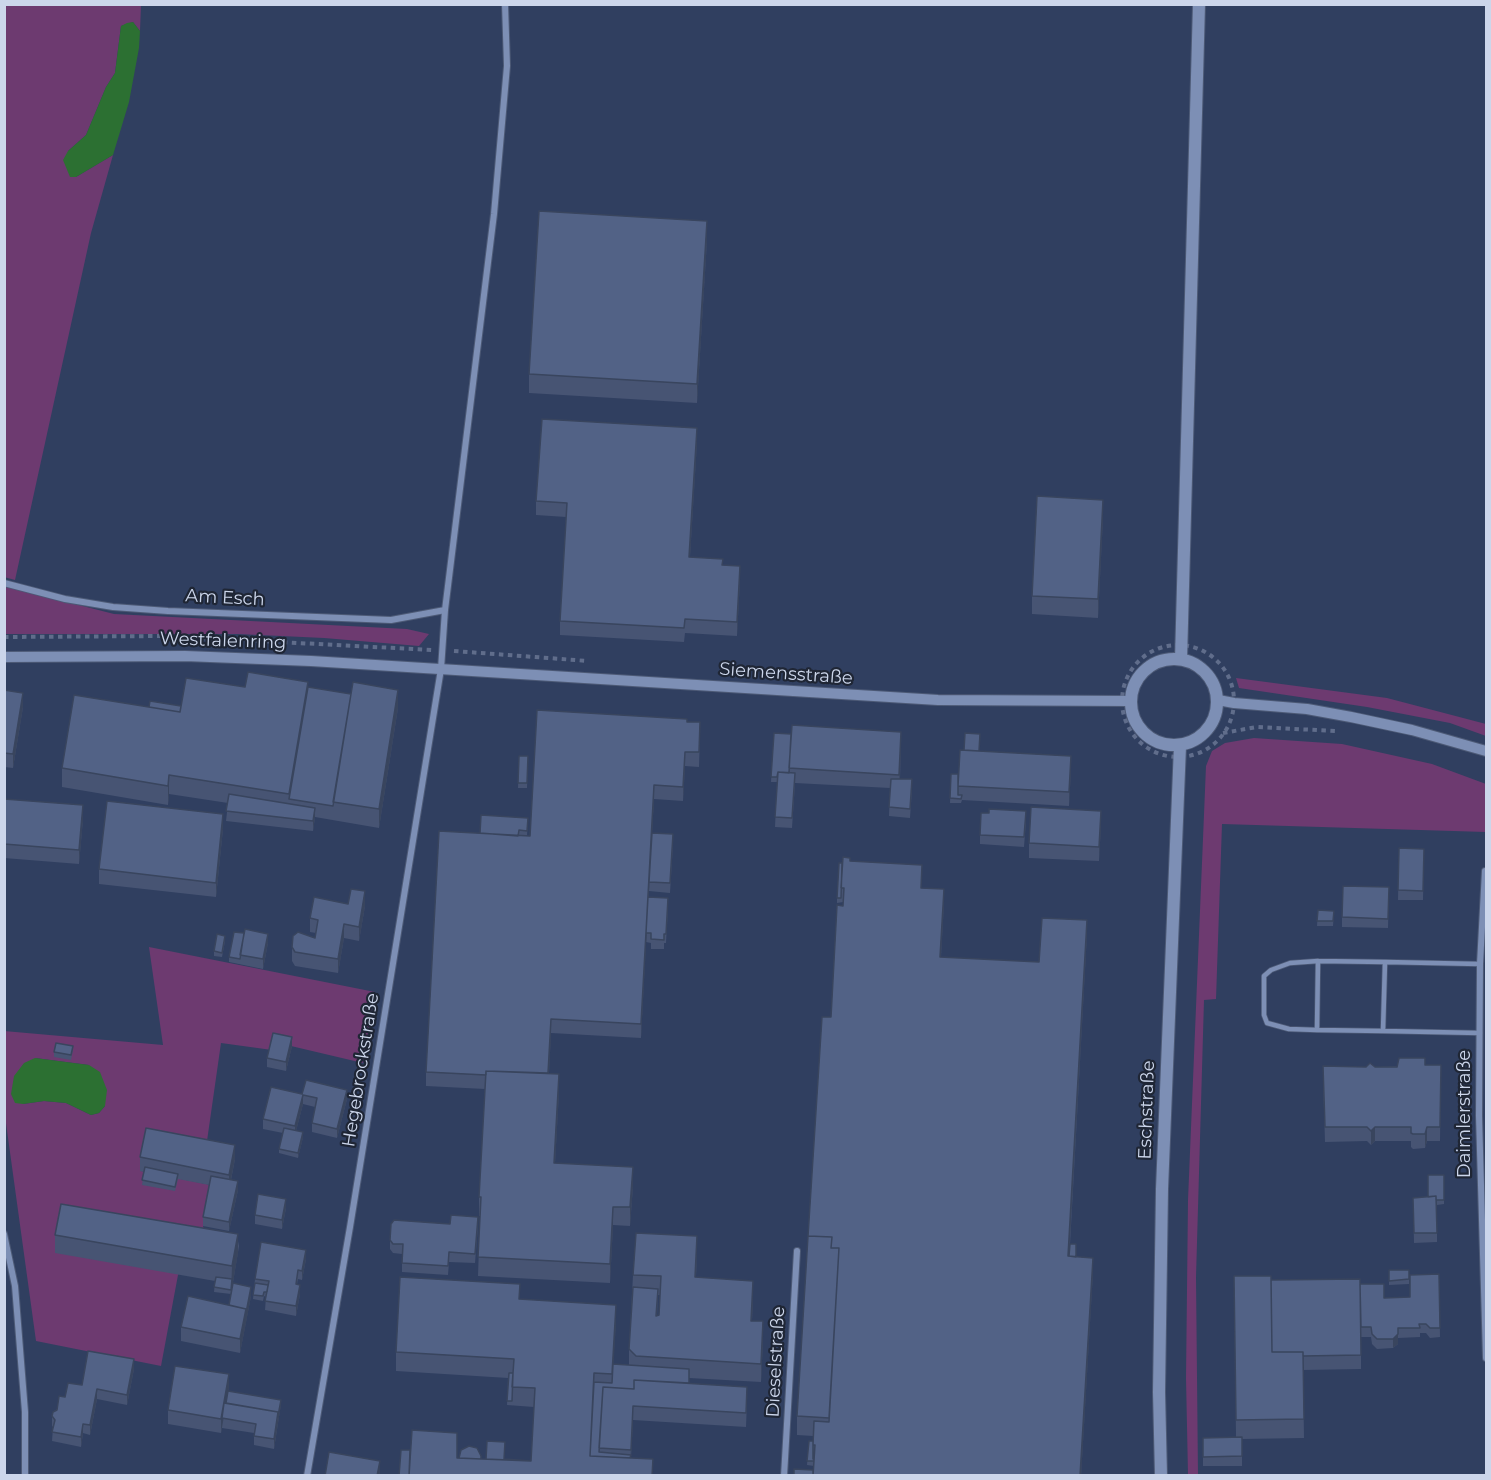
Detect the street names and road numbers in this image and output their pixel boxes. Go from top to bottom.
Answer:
street label: Am Esch [185,585,265,611]
street label: Westfalenring [159,628,287,654]
street label: Siemensstraße [719,659,853,689]
street label: Hegebrockstraße [338,991,384,1149]
street label: Daimlerstraße [1454,1050,1476,1178]
street label: Eschstraße [1134,1060,1160,1160]
street label: Dieselstraße [762,1306,790,1418]

